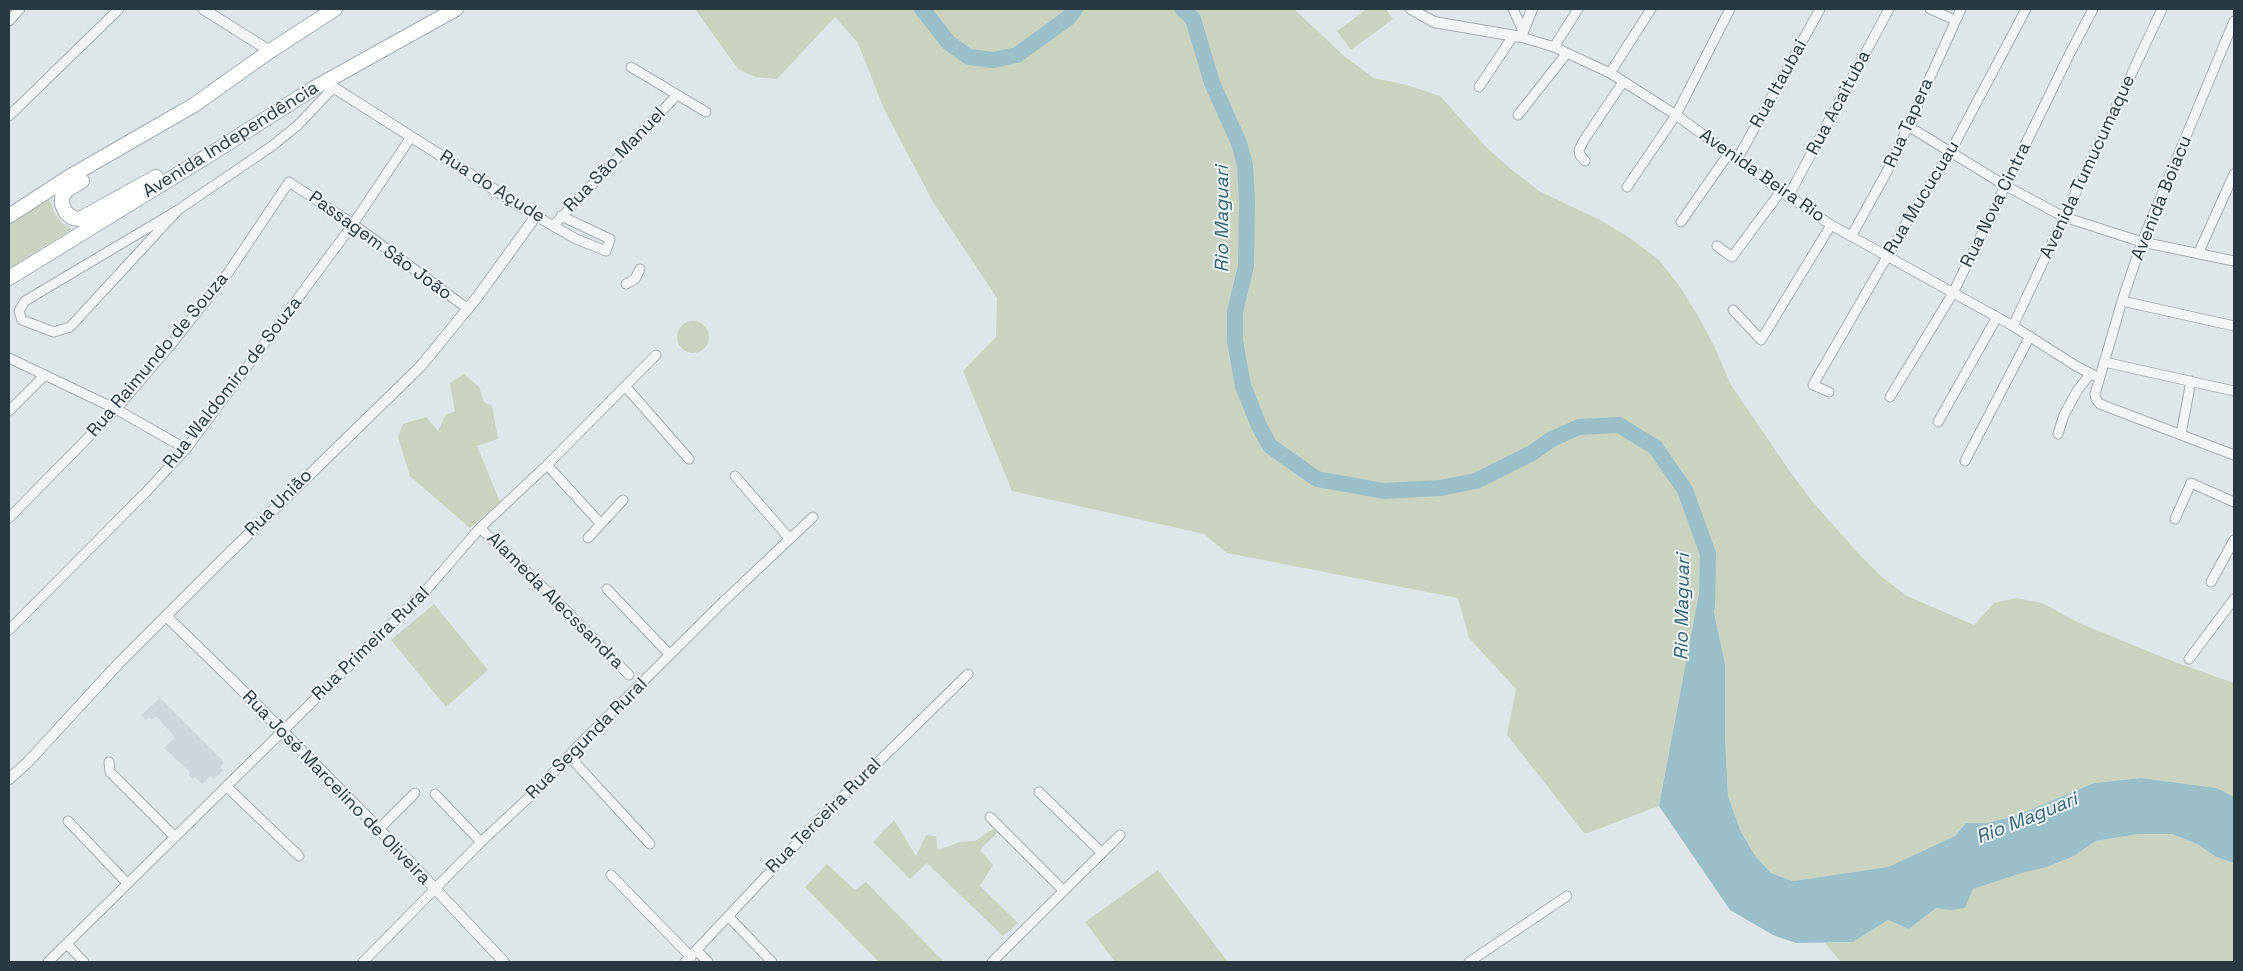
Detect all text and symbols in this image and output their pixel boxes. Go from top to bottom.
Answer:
street label: Rua Itaubai [1746,36,1812,132]
street label: Rua Acaituba [1802,47,1876,159]
street label: Avenida Tumucumaque [2036,72,2140,262]
street label: Rua Tapera [1880,75,1938,171]
street label: Avenida Independência [139,77,323,203]
street label: Rua São Manuel [560,103,670,217]
street label: Avenida Beira Rio [1695,125,1829,227]
street label: Avenida Boiacu [2127,133,2197,263]
street label: Rua Mucucuau [1880,137,1964,259]
street label: Rua Nova Cintra [1956,139,2036,271]
street label: Rua do Açude [435,146,549,228]
water label: Rio Maguari [1212,166,1234,272]
street label: Passagem São João [304,187,456,305]
street label: Rua Raimundo de Souza [83,268,233,442]
street label: Rua Waldomiro de Souza [159,293,307,473]
street label: Rua União [241,465,317,541]
street label: Alameda Alecssandra [482,528,628,674]
water label: Rio Maguari [1671,553,1695,661]
street label: Rua Primeira Rural [308,582,434,706]
street label: Rua Segunda Rural [522,674,652,804]
street label: Rua José Marcelino de Oliveira [237,686,435,890]
street label: Rua Terceira Rural [762,754,886,878]
water label: Rio Maguari [1973,788,2081,850]

